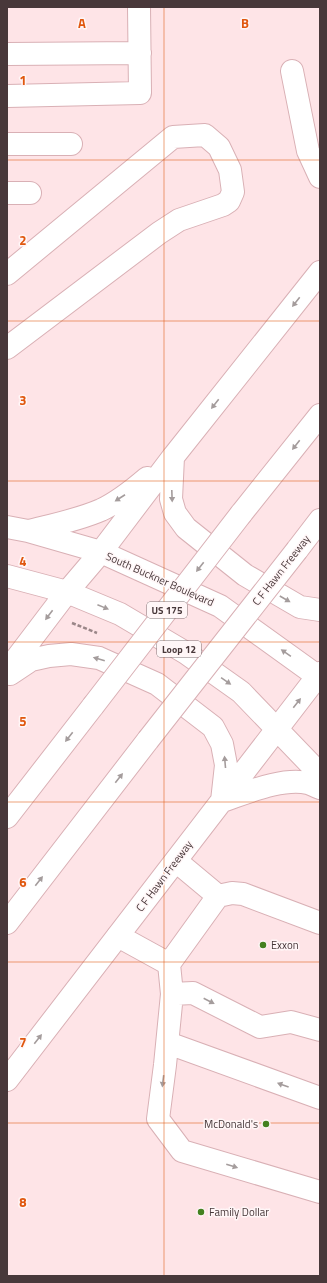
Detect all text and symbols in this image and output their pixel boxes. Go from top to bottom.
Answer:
text: A [78,13,86,33]
text: B [241,13,249,33]
text: 1 [19,70,27,90]
text: 2 [19,230,27,250]
one-way arrow [291,297,300,308]
text: 3 [19,390,27,410]
one-way arrow [211,399,220,410]
one-way arrow [292,440,300,451]
one-way arrow [169,490,175,503]
one-way arrow [114,495,126,502]
street label: C F Hawn Freeway [248,531,314,609]
street label: South Buckner Boulevard [103,548,217,610]
text: 4 [19,551,27,571]
one-way arrow [196,562,205,573]
one-way arrow [279,595,291,602]
road number: US 175 [147,602,187,618]
one-way arrow [97,604,109,610]
one-way arrow [45,610,54,621]
road number: Loop 12 [157,641,201,657]
one-way arrow [281,649,291,657]
one-way arrow [92,656,104,662]
one-way arrow [221,677,231,685]
one-way arrow [292,698,301,709]
text: 5 [19,711,27,731]
one-way arrow [65,732,73,742]
one-way arrow [221,756,228,768]
one-way arrow [115,772,123,783]
street label: C F Hawn Freeway [132,836,197,915]
text: 6 [19,872,27,892]
one-way arrow [35,875,44,886]
place label: Exxon [271,937,299,953]
marker: Exxon [258,940,268,950]
one-way arrow [203,998,215,1004]
text: 7 [19,1032,27,1052]
one-way arrow [34,1034,42,1045]
one-way arrow [160,1075,166,1087]
one-way arrow [277,1082,289,1088]
place label: McDonald's [204,1116,258,1132]
marker: McDonald's [261,1119,271,1129]
one-way arrow [227,1163,239,1169]
text: 8 [19,1192,27,1212]
place label: Family Dollar [209,1204,269,1220]
marker: Family Dollar [196,1207,206,1217]

